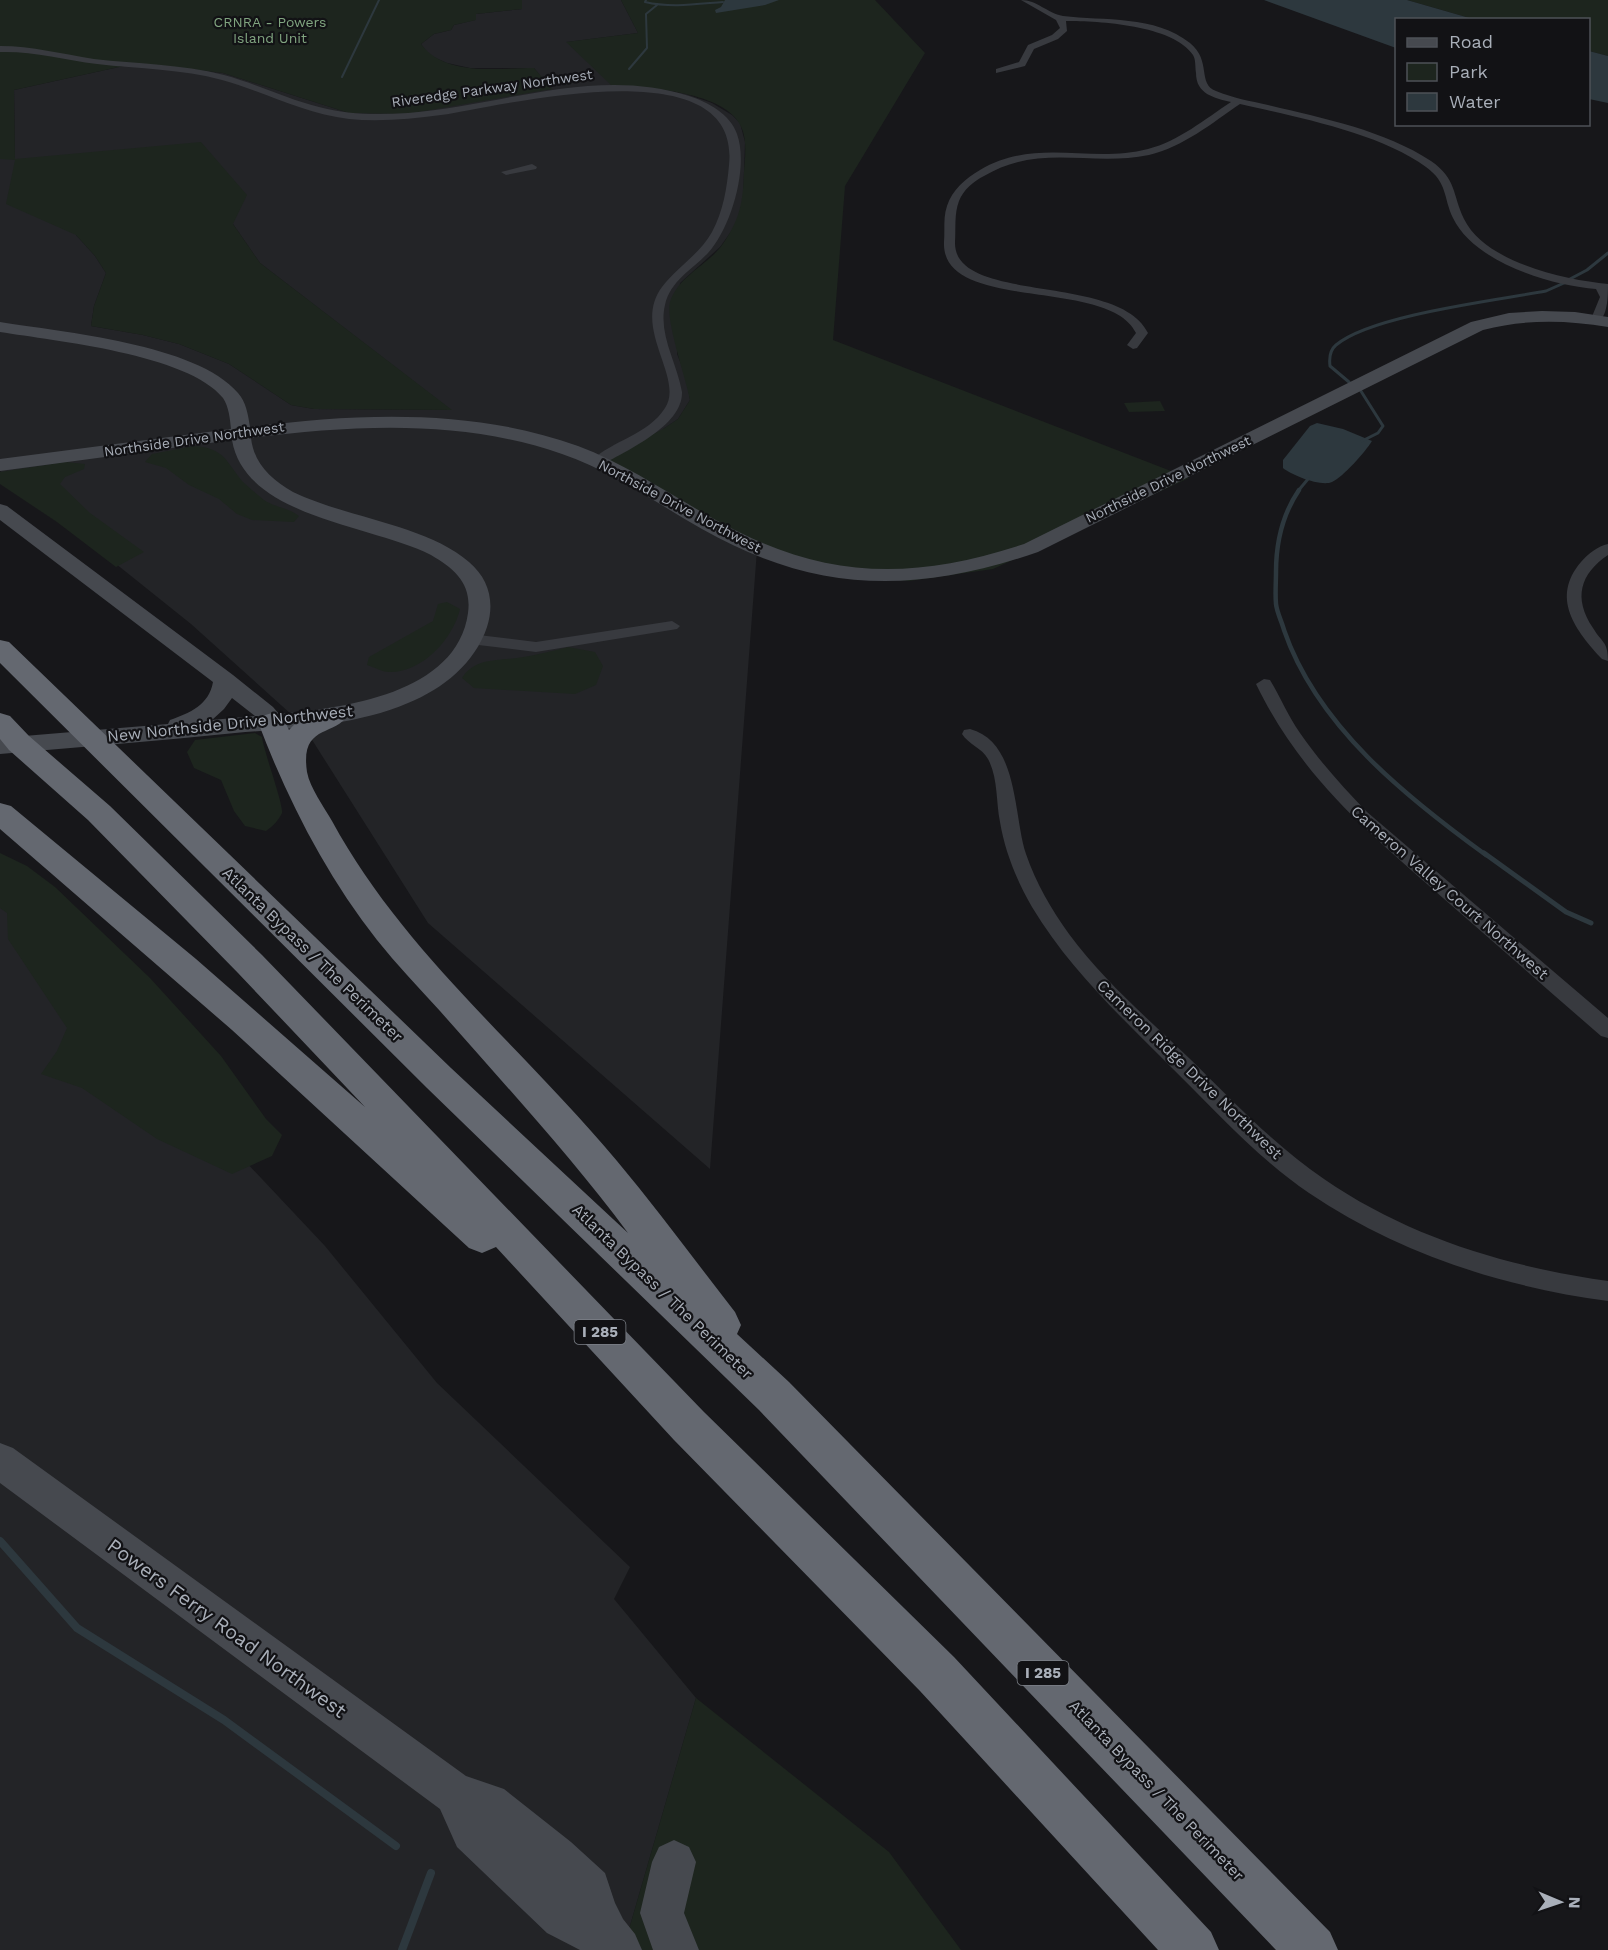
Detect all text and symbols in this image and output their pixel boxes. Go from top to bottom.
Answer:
park label: CRNRA - Powers Island Unit [214,14,326,46]
legend [1395,18,1590,126]
text: Road [1449,31,1493,52]
text: Park [1449,61,1488,82]
street label: Riveredge Parkway Northwest [390,66,594,110]
text: Water [1449,91,1501,112]
street label: Northside Drive Northwest [103,418,285,460]
street label: Northside Drive Northwest [1083,432,1253,526]
street label: Northside Drive Northwest [596,456,764,556]
street label: New Northside Drive Northwest [106,701,354,746]
street label: Cameron Valley Court Northwest [1347,801,1553,984]
street label: Atlanta Bypass / The Perimeter [218,863,407,1046]
street label: Cameron Ridge Drive Northwest [1093,976,1286,1163]
street label: Atlanta Bypass / The Perimeter [568,1200,757,1383]
road number: I 285 [574,1320,626,1344]
street label: Powers Ferry Road Northwest [103,1533,352,1723]
road number: I 285 [1018,1661,1068,1685]
street label: Atlanta Bypass / The Perimeter [1065,1696,1248,1885]
north arrow [1530,1872,1590,1932]
text: N [1565,1896,1584,1909]

